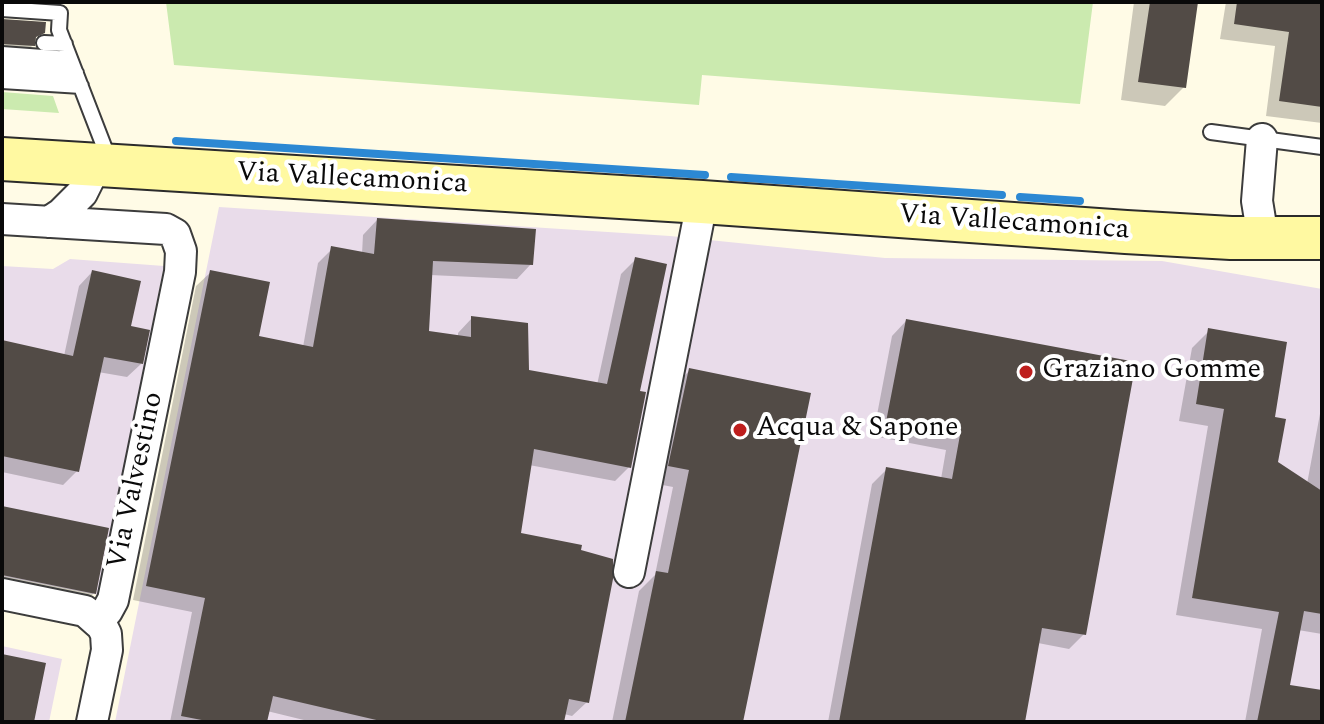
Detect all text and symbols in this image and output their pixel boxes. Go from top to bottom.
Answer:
street label: Via Vallecamonica [236,157,468,203]
street label: Via Vallecamonica [897,199,1131,249]
place label: Graziano Gomme [1042,355,1261,389]
marker: Graziano Gomme [1017,363,1035,381]
street label: Via Valvestino [102,389,172,573]
place label: Acqua & Sapone [756,413,958,447]
marker: Acqua & Sapone [731,421,749,439]

